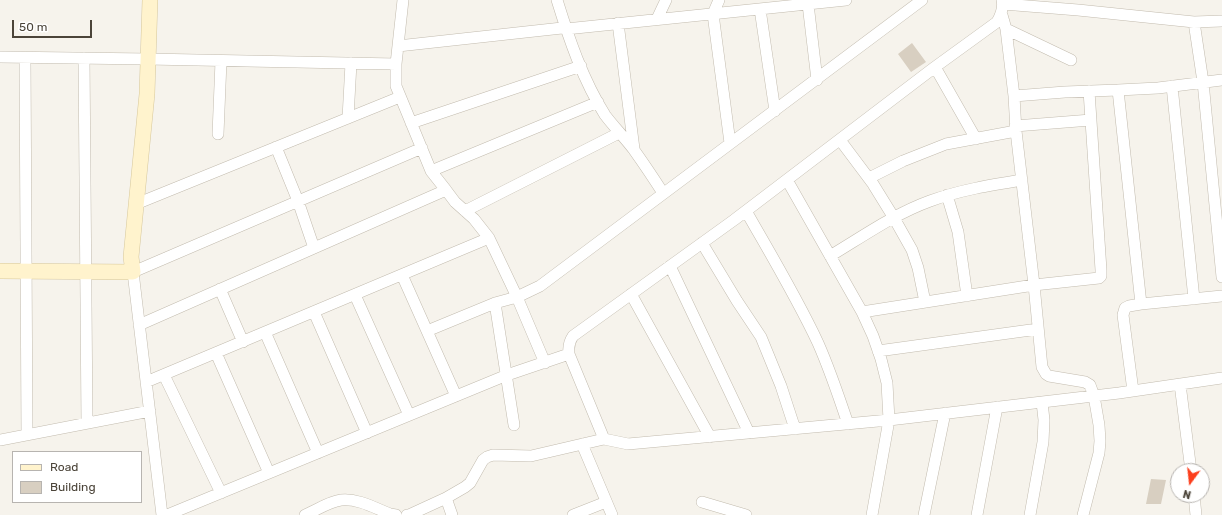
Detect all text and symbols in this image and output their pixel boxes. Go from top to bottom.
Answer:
scale bar [14,12,94,38]
text: 50 m [19,20,47,34]
legend [12,451,142,503]
text: Road [50,460,78,474]
north arrow [1170,463,1210,503]
text: Building [50,480,96,494]
text: N [1182,487,1193,501]

